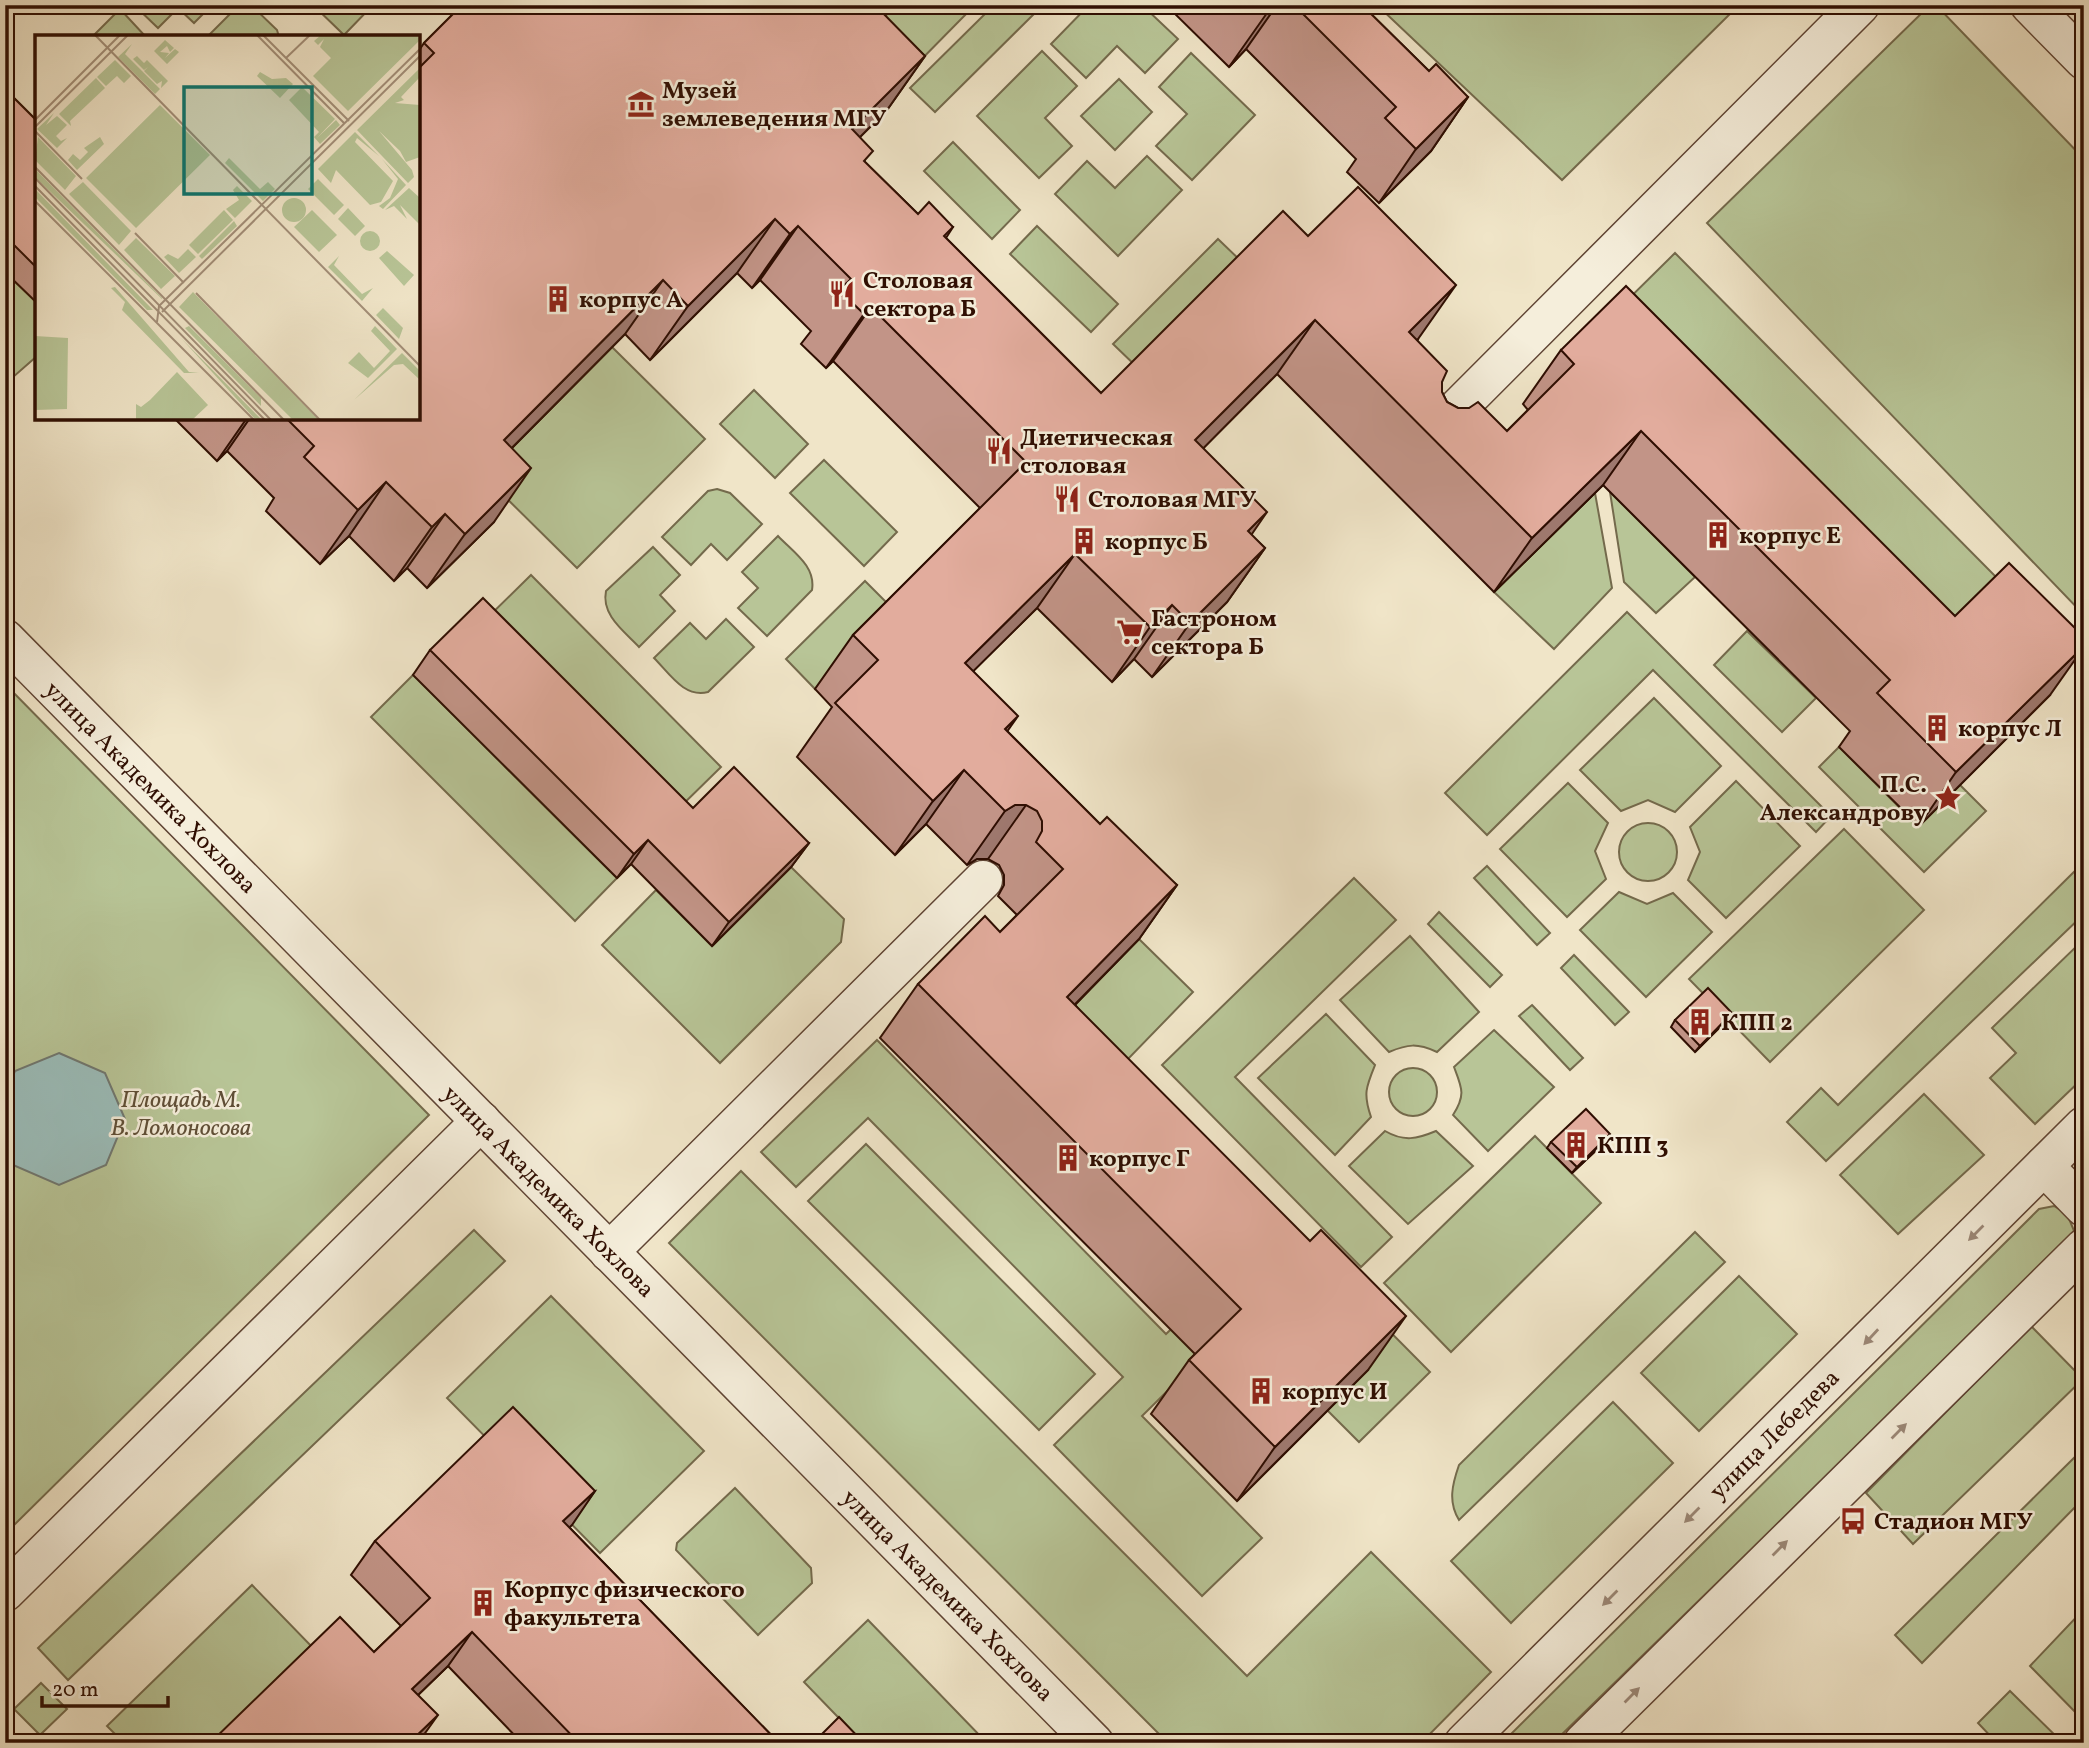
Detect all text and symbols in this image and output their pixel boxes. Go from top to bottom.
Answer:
inset map [35,35,420,420]
place label: Музей землеведения МГУ [662,75,886,137]
museum icon: Музей землеведения МГУ [626,89,656,119]
place label: Столовая сектора Б [863,265,976,327]
restaurant icon: Столовая сектора Б [827,279,857,309]
building icon: корпус А [543,284,573,314]
place label: корпус А [579,284,683,318]
place label: Диетическая столовая [1020,422,1173,484]
restaurant icon: Диетическая столовая [984,436,1014,466]
restaurant icon: Столовая МГУ [1052,484,1082,514]
place label: Столовая МГУ [1088,484,1256,518]
building icon: корпус Е [1703,520,1733,550]
place label: корпус Е [1739,520,1841,554]
building icon: корпус Б [1069,526,1099,556]
place label: корпус Б [1105,526,1208,560]
place label: Гастроном сектора Б [1151,603,1277,665]
supermarket icon: Гастроном сектора Б [1115,617,1145,647]
street label: улица Академика Хохлова [36,674,264,902]
building icon: корпус Л [1922,713,1952,743]
place label: корпус Л [1958,713,2062,747]
place label: П.С. Александрову [1760,769,1928,831]
place icon: П.С. Александрову [1933,783,1963,813]
building icon: КПП 2 [1685,1007,1715,1037]
place label: КПП 2 [1721,1007,1793,1041]
street label: улица Академика Хохлова [434,1078,662,1306]
park label: Площадь М. В. Ломоносова [111,1084,251,1146]
building icon: КПП 3 [1561,1130,1591,1160]
place label: КПП 3 [1597,1130,1668,1164]
building icon: корпус Г [1053,1143,1083,1173]
place label: корпус Г [1089,1143,1190,1177]
one-way arrow [1968,1225,1985,1241]
one-way arrow [1863,1328,1879,1345]
street label: улица Лебедева [1702,1362,1848,1508]
building icon: корпус И [1246,1376,1276,1406]
place label: корпус И [1282,1376,1388,1410]
one-way arrow [1890,1422,1907,1439]
street label: улица Академика Хохлова [833,1482,1061,1710]
bus stop icon: Стадион МГУ [1838,1506,1868,1536]
place label: Стадион МГУ [1874,1506,2033,1540]
one-way arrow [1684,1507,1701,1524]
one-way arrow [1771,1540,1788,1557]
place label: Корпус физического факультета [504,1574,745,1636]
building icon: Корпус физического факультета [468,1588,498,1618]
one-way arrow [1601,1589,1618,1606]
scale bar [42,1664,168,1708]
text: 20 m [52,1676,98,1705]
one-way arrow [1623,1687,1640,1703]

